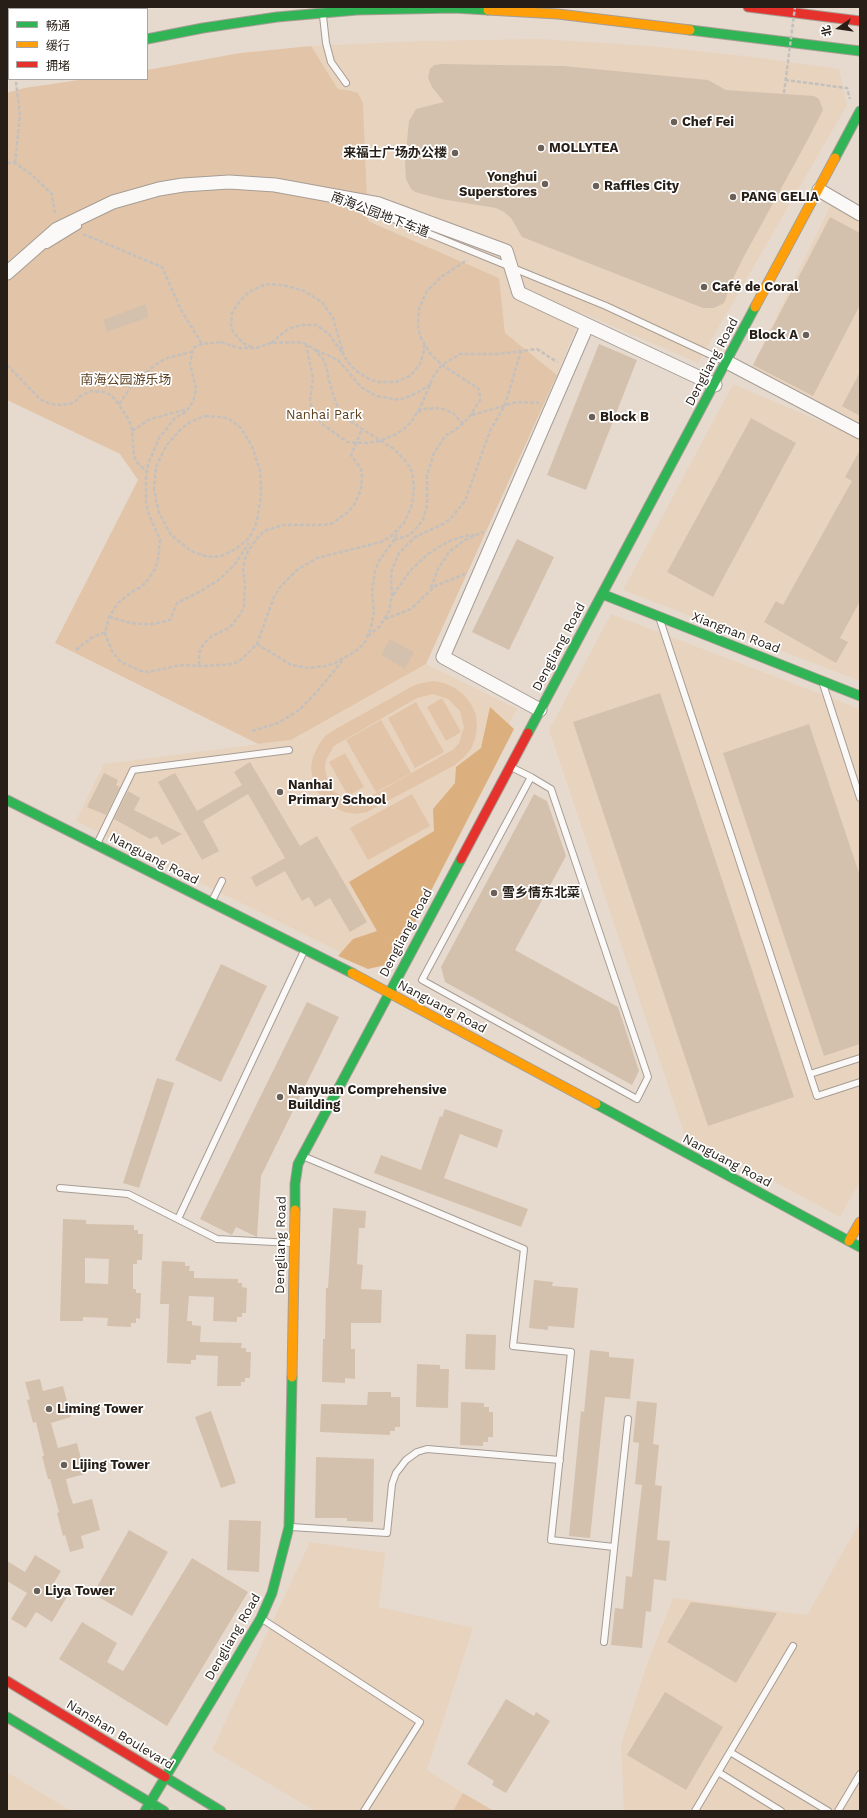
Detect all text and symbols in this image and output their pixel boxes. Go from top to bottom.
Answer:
legend [8,8,148,80]
north arrow [819,8,859,48]
text: 畅通 [46,19,70,33]
text: 北 [819,24,834,38]
text: 缓行 [46,39,70,53]
text: 拥堵 [46,59,70,73]
place label: Chef Fei [682,114,734,130]
marker: Chef Fei [669,117,679,127]
place label: MOLLYTEA [549,140,618,156]
marker: MOLLYTEA [536,143,546,153]
place label: 来福士广场办公楼 [343,145,447,161]
marker: 来福士广场办公楼 [450,148,460,158]
place label: Yonghui Superstores [459,169,537,200]
place label: Raffles City [604,178,679,194]
marker: Yonghui Superstores [540,179,550,189]
marker: Raffles City [591,181,601,191]
street label: 南海公园地下车道 [329,189,431,241]
place label: PANG GELIA [741,189,819,205]
marker: PANG GELIA [728,192,738,202]
place label: Café de Coral [712,279,798,295]
marker: Café de Coral [699,282,709,292]
street label: Dengliang Road [682,315,742,409]
place label: Block A [749,327,798,343]
marker: Block A [801,330,811,340]
park label: 南海公园游乐场 [81,372,171,388]
park label: Nanhai Park [286,407,362,423]
place label: Block B [600,409,649,425]
marker: Block B [587,412,597,422]
street label: Dengliang Road [529,600,589,694]
street label: Xiangnan Road [690,609,782,657]
place label: Nanhai Primary School [288,777,386,808]
marker: Nanhai Primary School [275,787,285,797]
street label: Nanguang Road [107,830,201,888]
place label: 雪乡情东北菜 [502,885,580,901]
street label: Dengliang Road [376,886,436,980]
marker: 雪乡情东北菜 [489,888,499,898]
street label: Nanguang Road [395,977,489,1037]
place label: Nanyuan Comprehensive Building [288,1082,447,1113]
marker: Nanyuan Comprehensive Building [275,1092,285,1102]
street label: Nanguang Road [680,1131,774,1191]
street label: Dengliang Road [272,1196,290,1294]
place label: Liming Tower [57,1401,143,1417]
marker: Liming Tower [44,1404,54,1414]
place label: Lijing Tower [72,1457,150,1473]
marker: Lijing Tower [59,1460,69,1470]
place label: Liya Tower [45,1583,115,1599]
marker: Liya Tower [32,1586,42,1596]
street label: Dengliang Road [202,1591,264,1683]
street label: Nanshan Boulevard [64,1697,176,1773]

